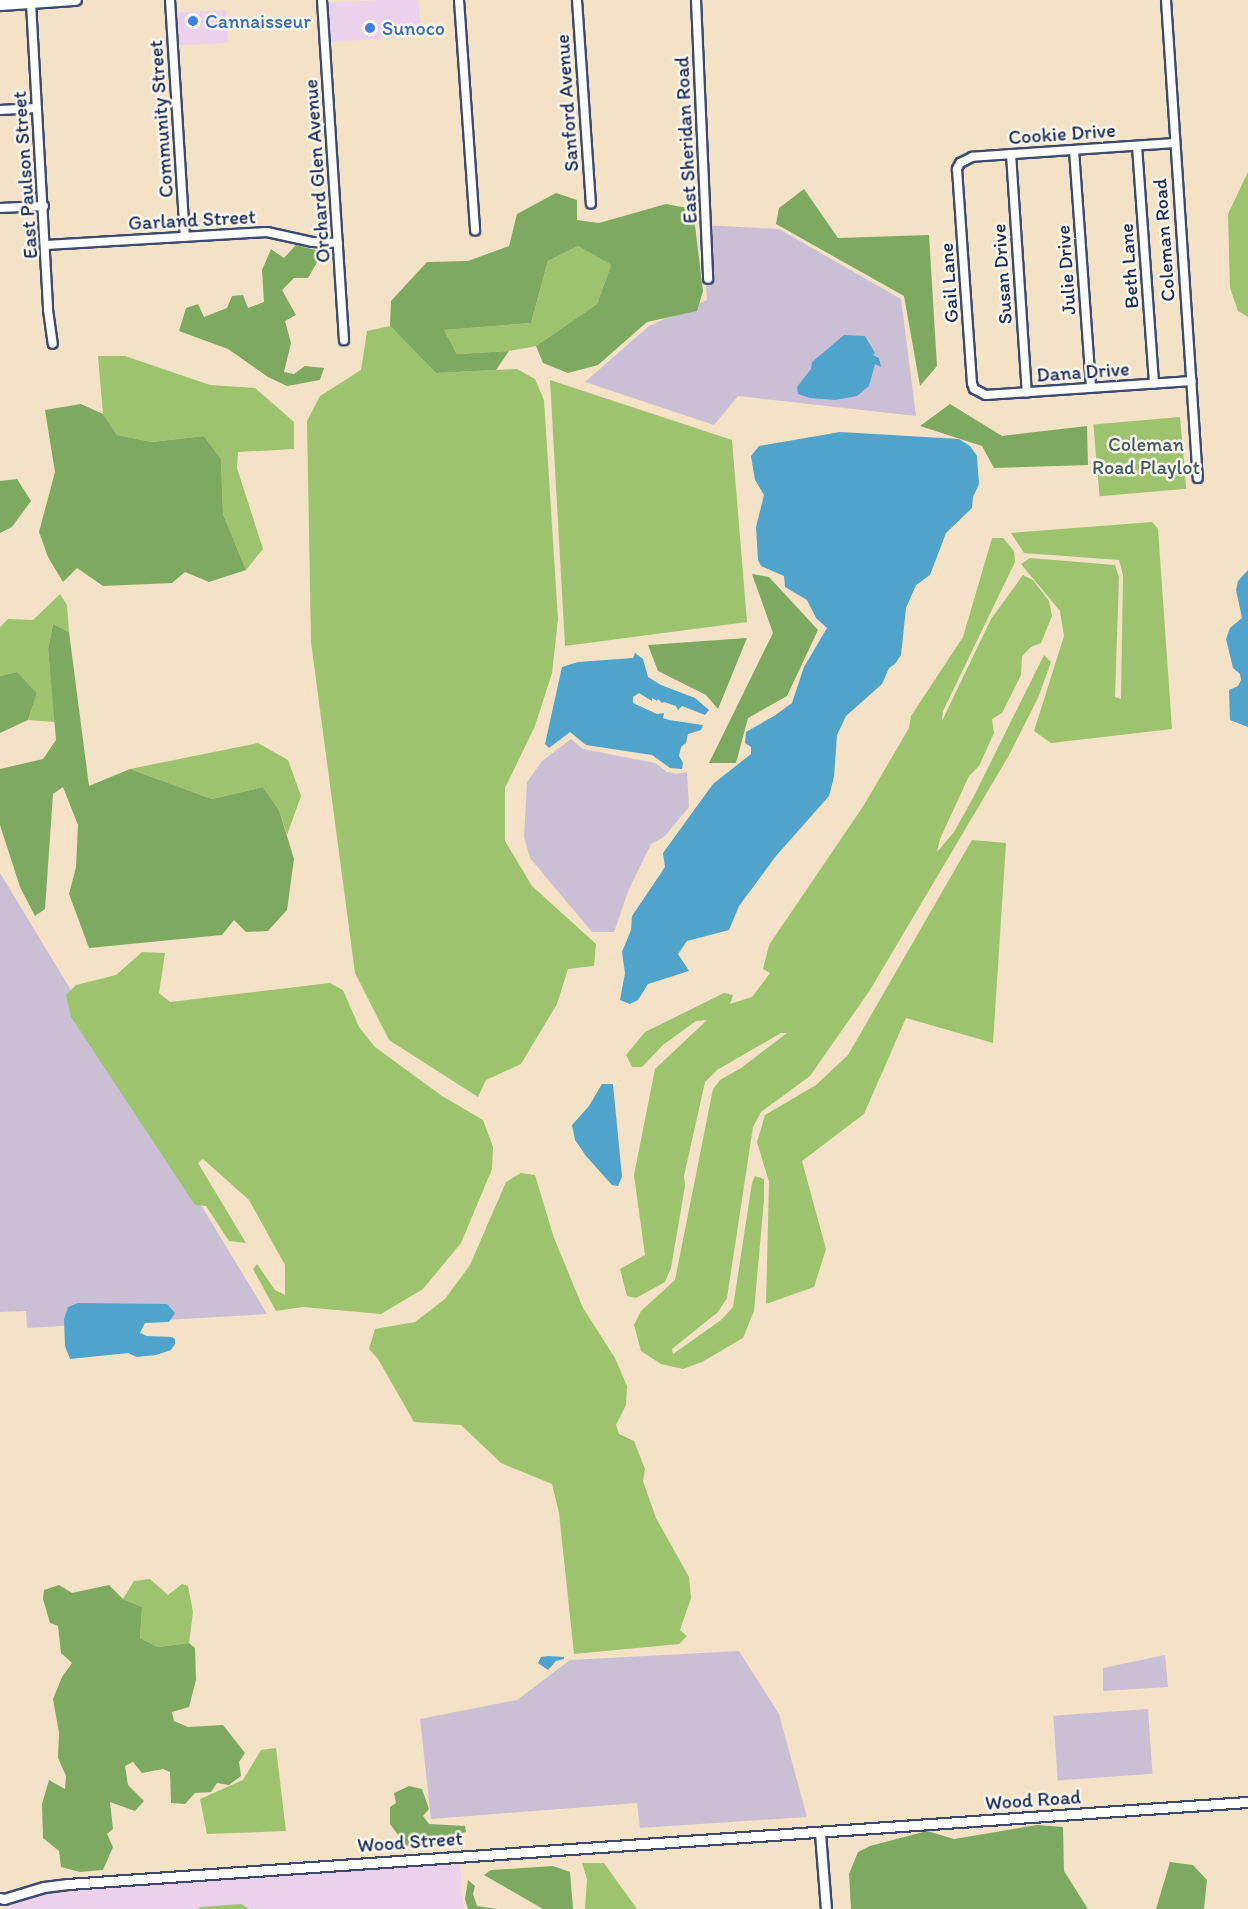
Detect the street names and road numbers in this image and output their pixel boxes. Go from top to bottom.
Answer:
street label: Sanford Avenue [550,34,584,172]
street label: Community Street [144,40,178,198]
street label: East Sheridan Road [670,56,702,224]
street label: Orchard Glen Avenue [299,79,335,263]
street label: East Paulson Street [7,90,43,260]
street label: Cookie Drive [1007,118,1117,150]
street label: Coleman Road [1148,177,1180,303]
street label: Garland Street [128,205,256,235]
street label: Beth Lane [1114,222,1144,310]
street label: Susan Drive [986,223,1018,325]
street label: Julie Drive [1051,224,1081,316]
street label: Gail Lane [934,242,964,324]
street label: Dana Drive [1035,357,1131,387]
street label: Wood Road [985,1785,1081,1815]
street label: Wood Street [357,1826,463,1858]

